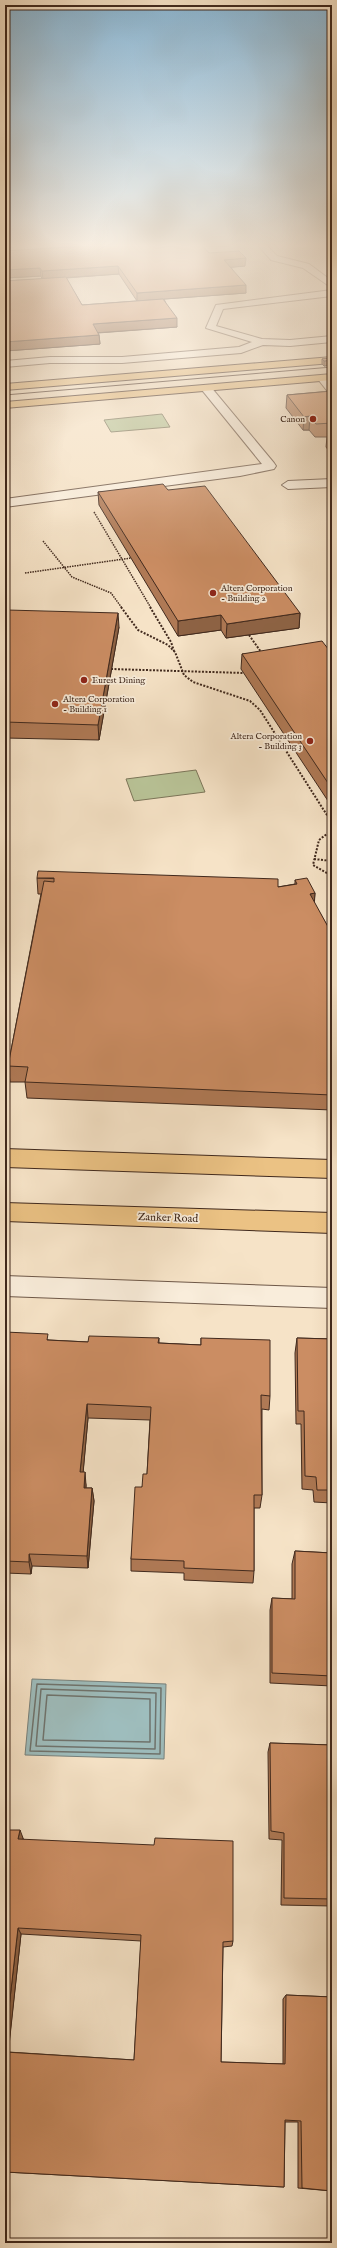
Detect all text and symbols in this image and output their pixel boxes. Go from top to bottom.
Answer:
place label: Canon [280,414,305,425]
marker: Canon [308,414,318,424]
place label: Altera Corporation - Building 2 [220,583,293,604]
marker: Altera Corporation - Building 2 [208,588,218,598]
marker: Eurest Dining [79,675,89,685]
place label: Eurest Dining [92,675,145,686]
place label: Altera Corporation - Building 1 [62,694,135,715]
marker: Altera Corporation - Building 1 [50,699,60,709]
place label: Altera Corporation - Building 3 [230,731,302,752]
marker: Altera Corporation - Building 3 [305,736,315,746]
street label: Zanker Road [137,1210,199,1226]

